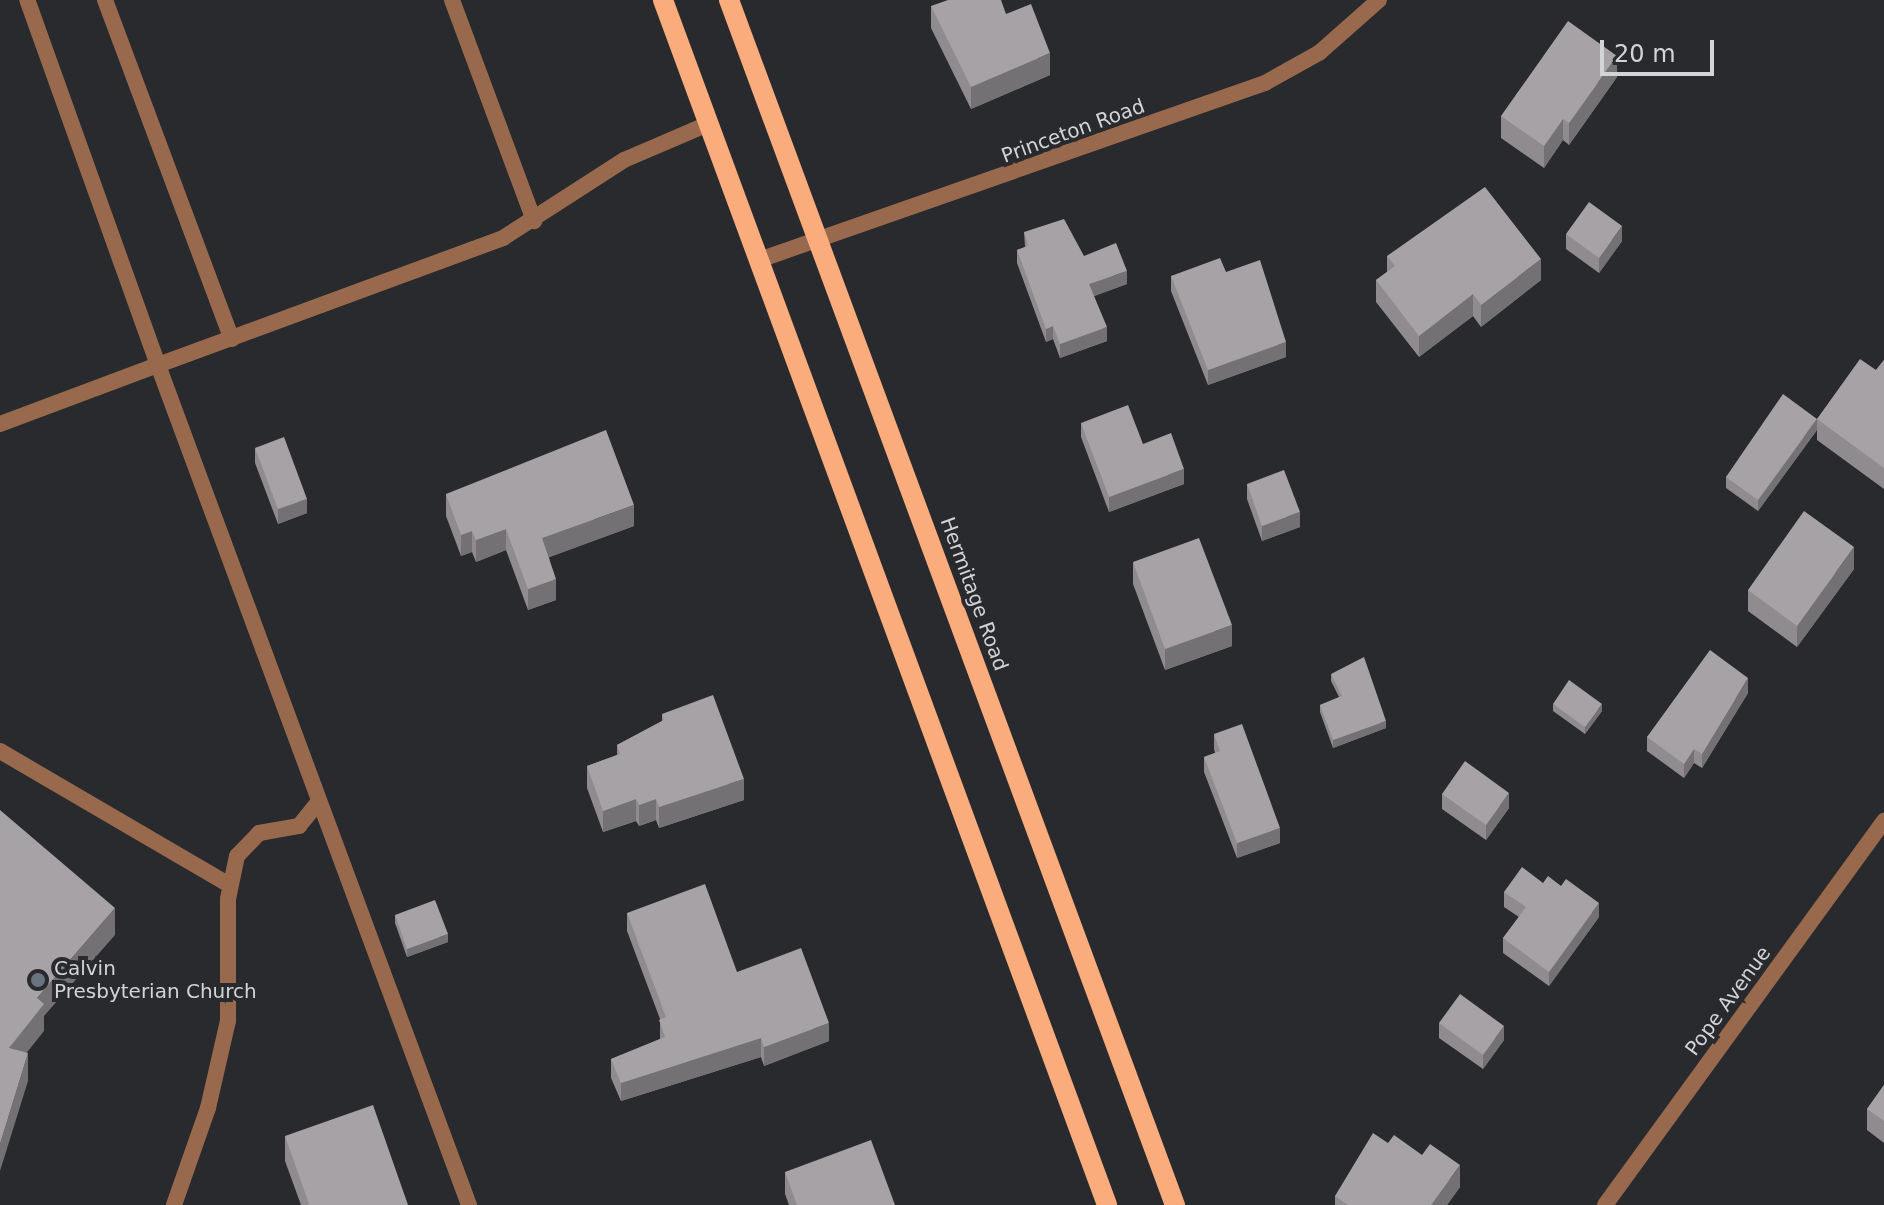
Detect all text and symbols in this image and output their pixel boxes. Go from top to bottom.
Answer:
scale bar [1604,24,1718,74]
text: 20 m [1614,40,1676,68]
street label: Princeton Road [998,94,1148,168]
street label: Hermitage Road [935,514,1013,674]
street label: Pope Avenue [1680,942,1776,1060]
place label: Calvin Presbyterian Church [54,956,257,1003]
marker: Calvin Presbyterian Church [29,971,47,989]

